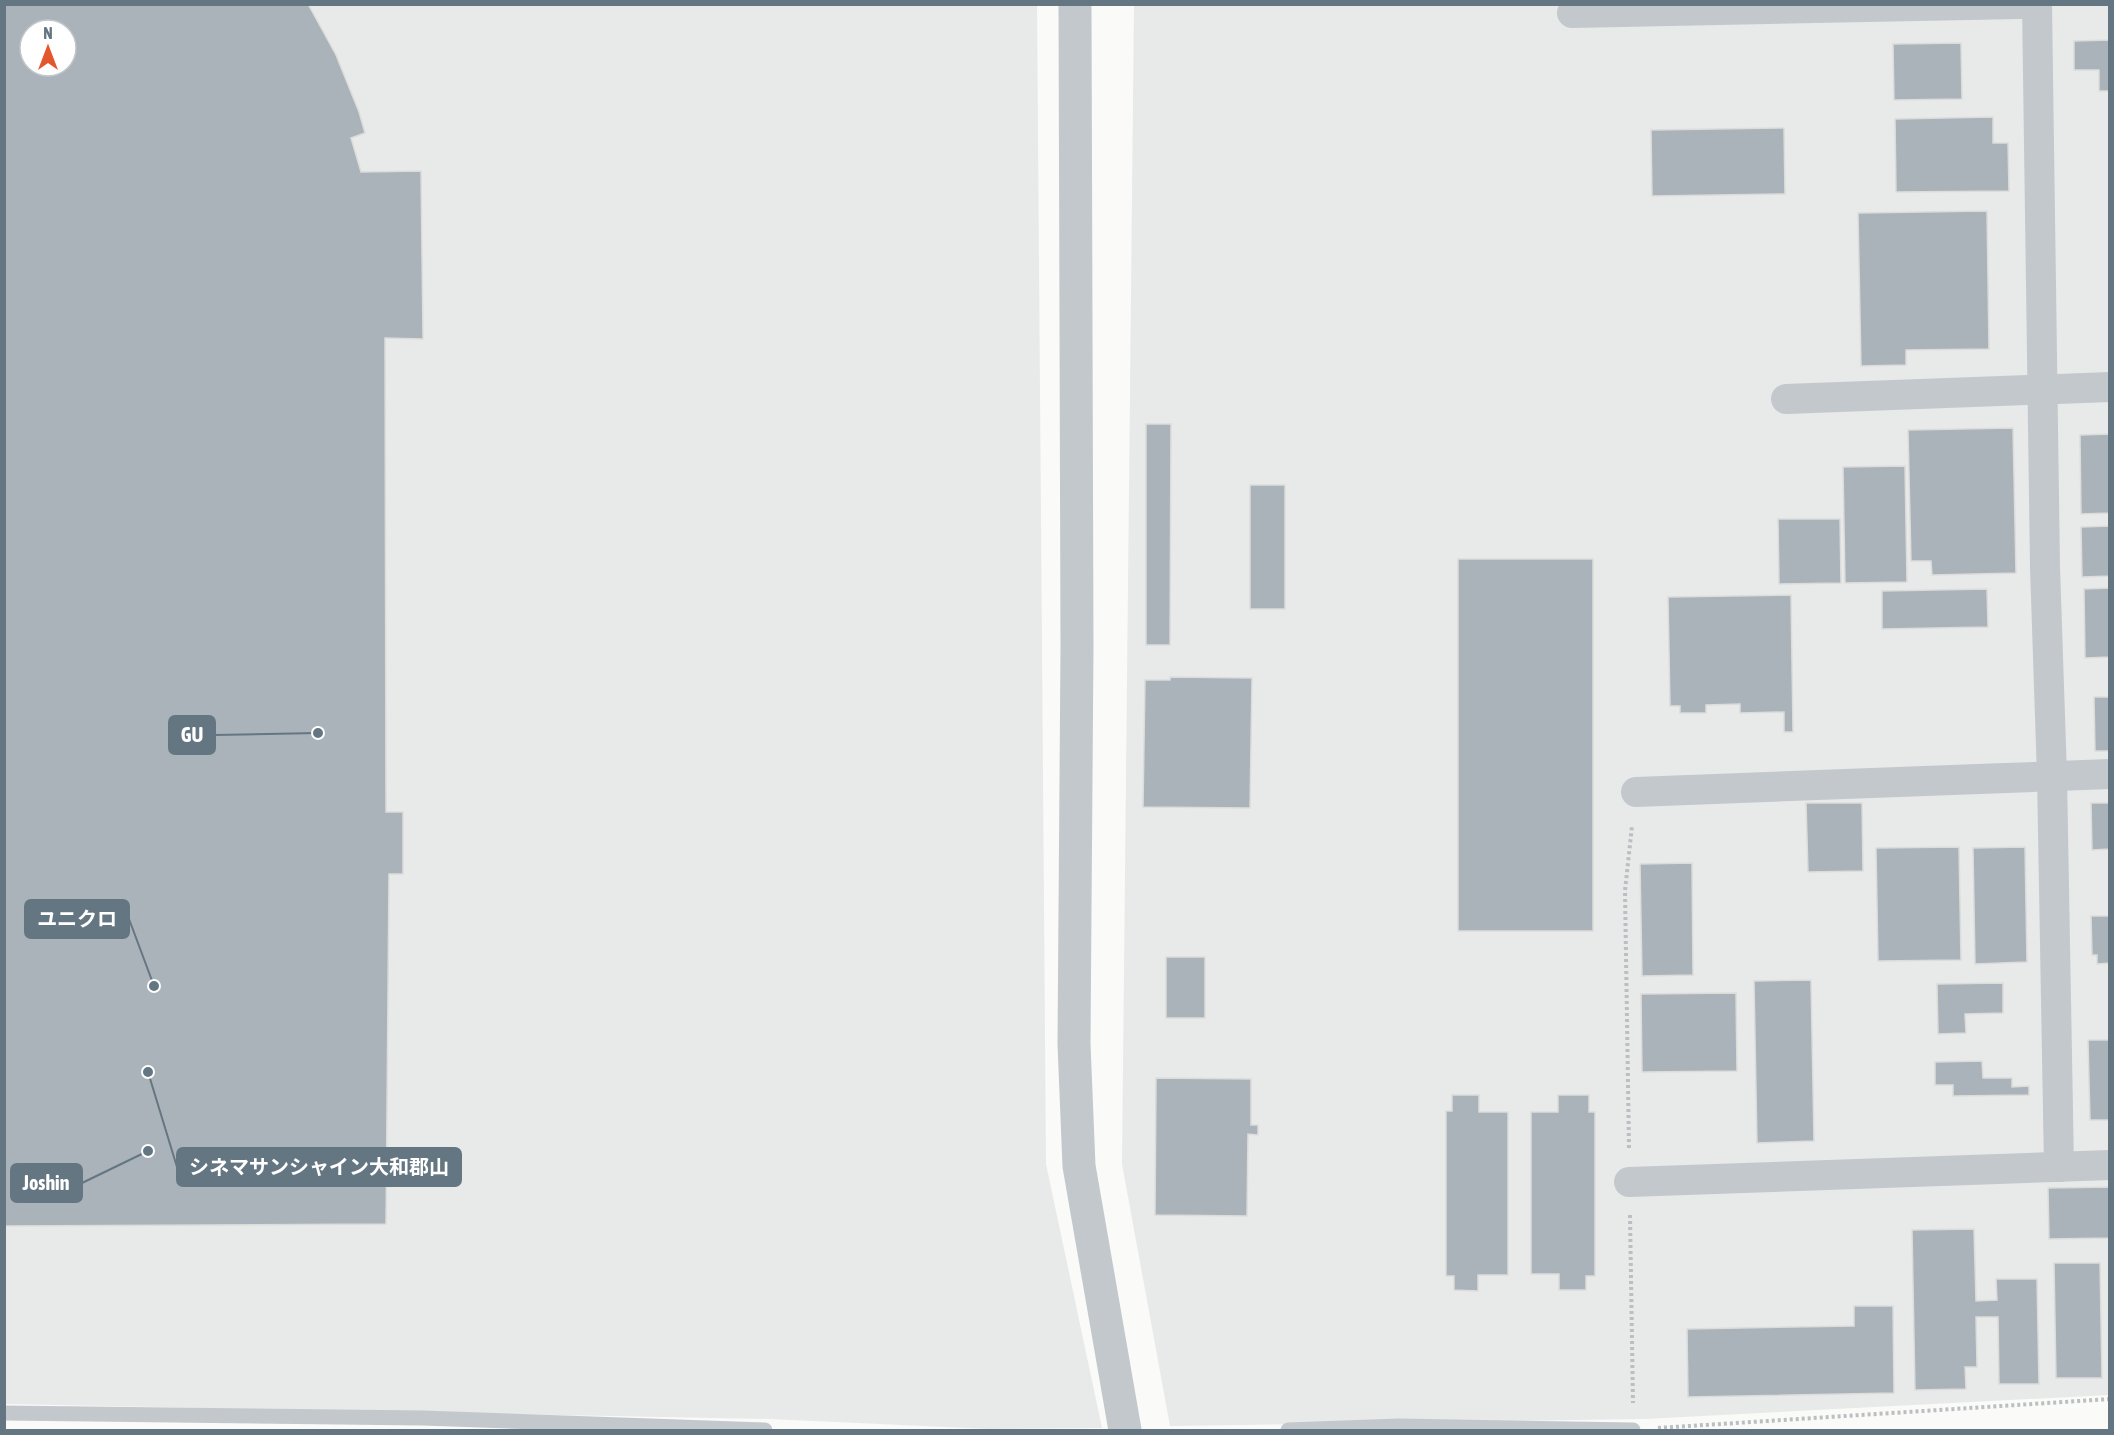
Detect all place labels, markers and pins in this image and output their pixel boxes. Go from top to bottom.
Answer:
callout: GU [169,716,215,754]
callout: ユニクロ [25,900,129,938]
callout: シネマサンシャイン大和郡山 [177,1148,461,1186]
callout: Joshin [11,1164,82,1202]

